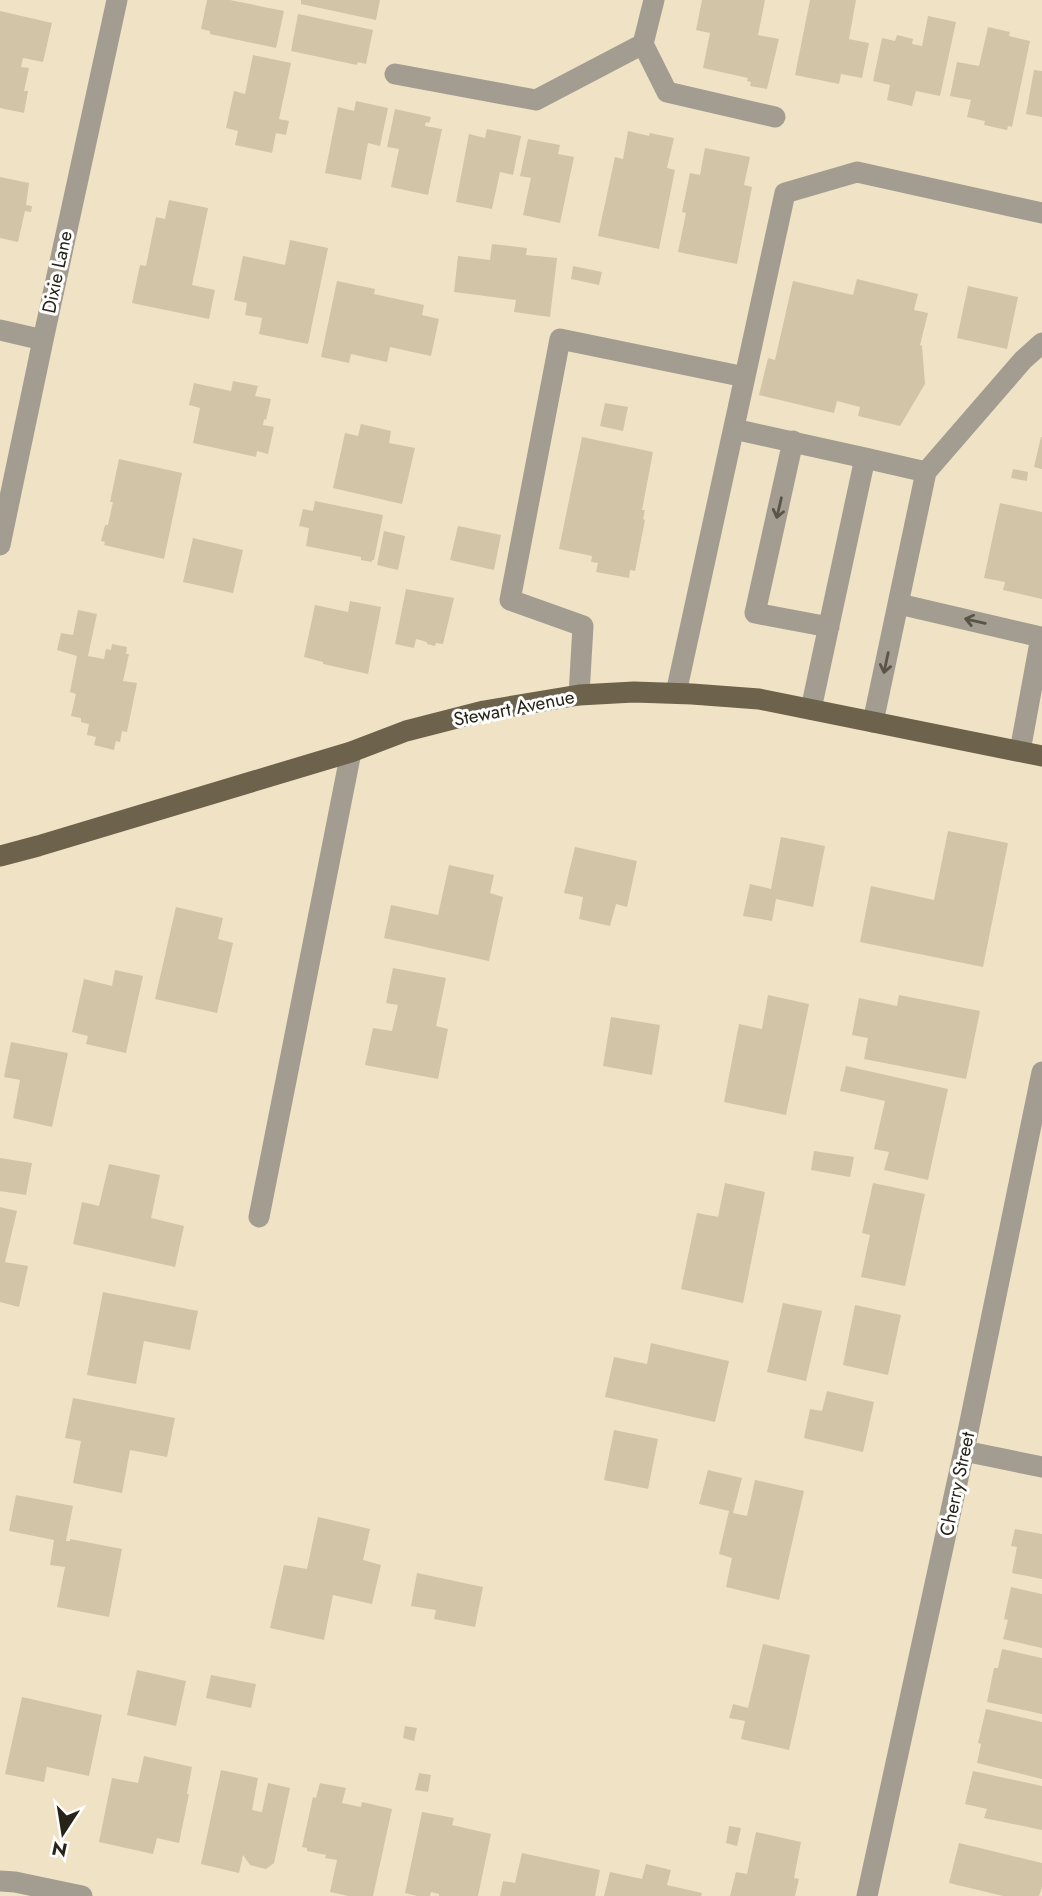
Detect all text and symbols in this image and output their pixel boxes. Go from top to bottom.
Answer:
street label: Dixie Lane [35,228,79,316]
one-way arrow [771,496,785,519]
one-way arrow [964,614,987,628]
one-way arrow [879,651,892,674]
street label: Stewart Avenue [451,683,577,733]
street label: Cherry Street [933,1429,981,1539]
north arrow [28,1798,98,1868]
text: N [49,1834,70,1864]

